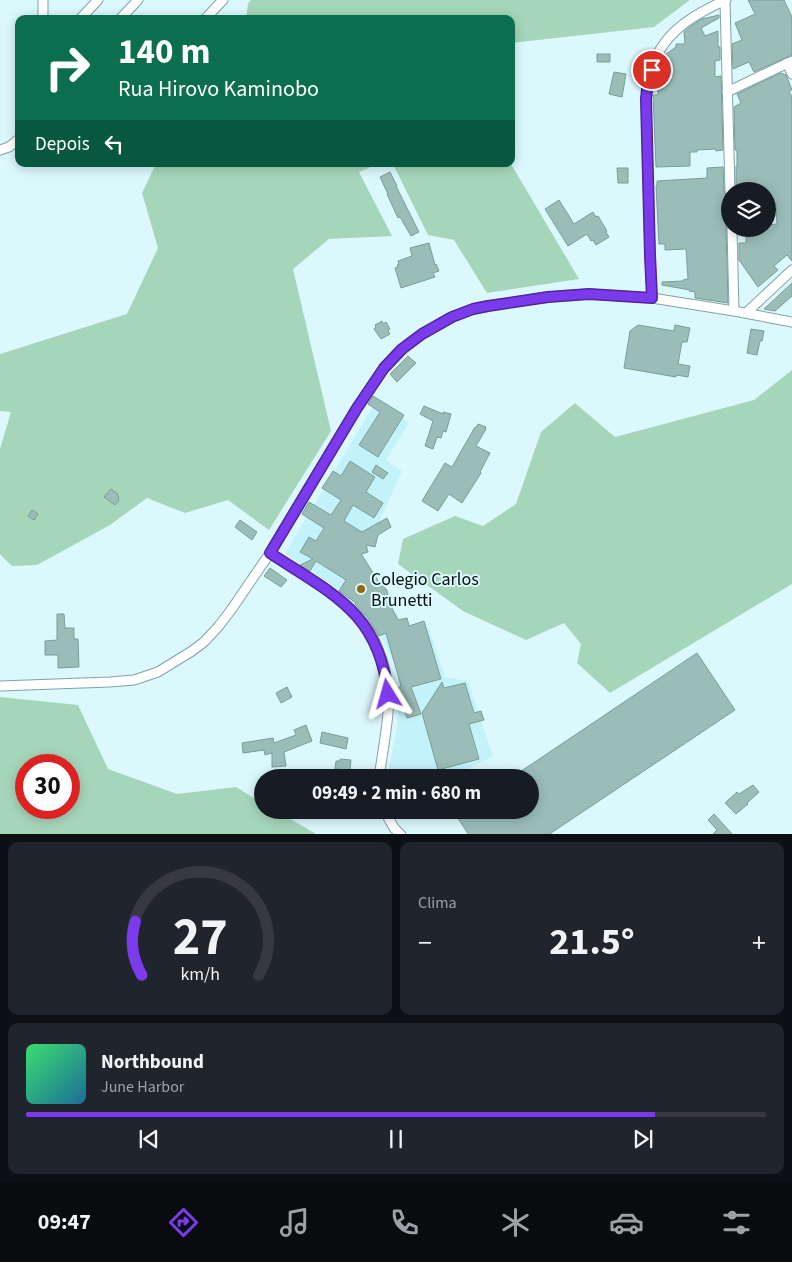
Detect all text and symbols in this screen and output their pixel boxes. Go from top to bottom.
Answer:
text: 140 m [118,27,210,77]
icon: right [35,35,100,100]
pin [631,49,673,91]
icon: arrive [638,56,666,84]
text: Rua Hirovo Kaminobo [118,73,319,105]
icon: left [100,130,128,158]
text: Depois [35,131,90,158]
map controls [721,182,776,237]
button: layers [721,182,776,237]
place label: Colegio Carlos Brunetti [371,567,479,613]
marker: Colegio Carlos Brunetti [355,583,367,595]
position arrow [361,667,413,719]
speed limit sign: 30 [15,754,80,819]
text: 09:49 · 2 min · 680 m [312,780,481,807]
text: Clima [418,892,456,914]
text: 27 [173,901,227,975]
text: 21.5° [549,915,635,969]
text: − [418,923,432,963]
text: + [752,923,766,963]
text: km/h [180,962,220,987]
text: Northbound [101,1049,204,1076]
text: June Harbor [101,1076,184,1098]
icon: previous [135,1125,163,1153]
icon: pause [382,1125,410,1153]
icon: next [629,1125,657,1153]
icon: directions [166,1205,201,1240]
icon: music [277,1205,312,1240]
icon: phone [387,1205,422,1240]
icon: climate [498,1205,533,1240]
icon: car [609,1205,644,1240]
icon: filters [719,1205,754,1240]
text: 09:47 [38,1206,91,1238]

